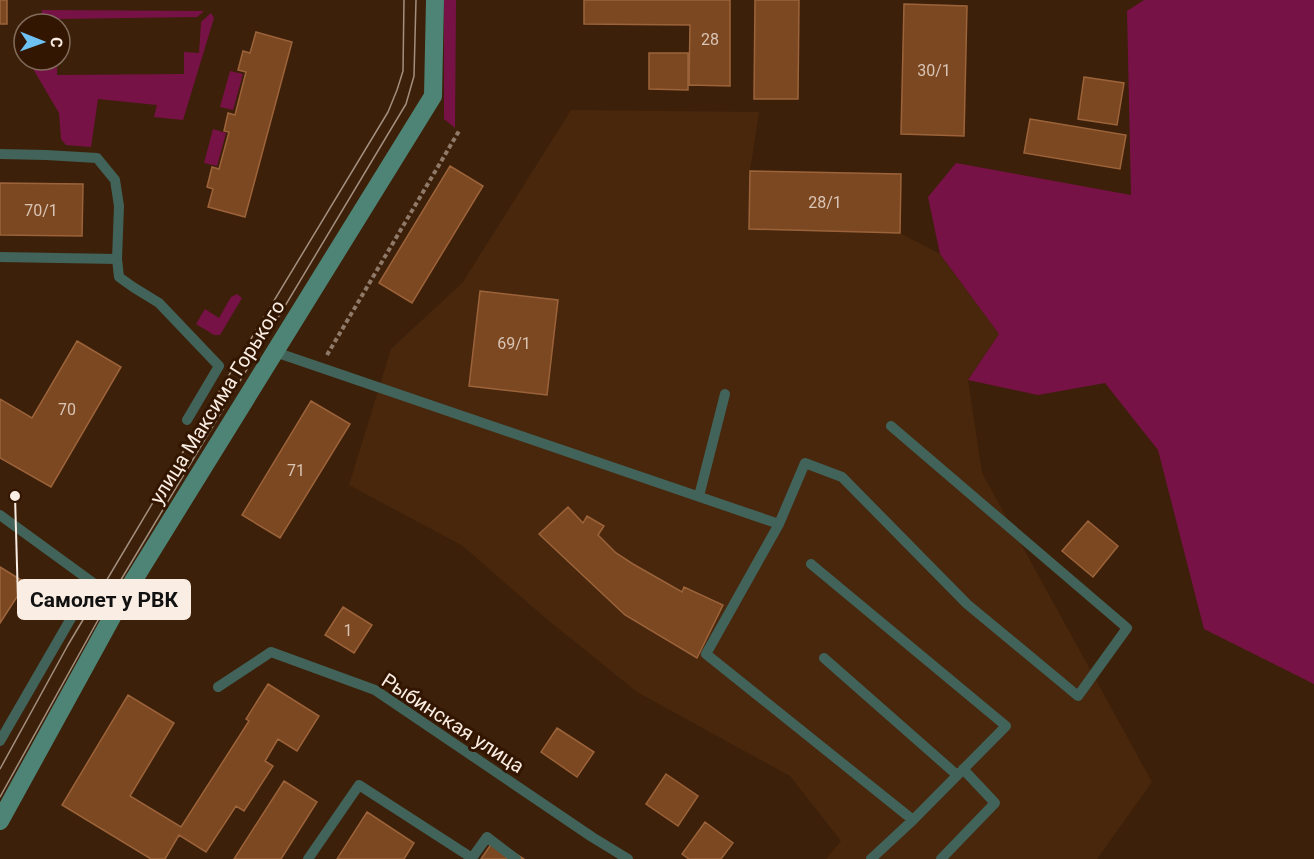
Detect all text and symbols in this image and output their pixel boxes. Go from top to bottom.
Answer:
north arrow [12,12,72,72]
house number: 28 [701,30,719,49]
text: С [47,37,66,48]
house number: 30/1 [917,61,951,80]
house number: 28/1 [808,193,842,212]
house number: 70/1 [24,201,58,220]
street label: улица Максима Горького [144,296,290,508]
house number: 69/1 [497,334,531,353]
house number: 70 [58,400,76,419]
house number: 71 [287,461,305,480]
callout: Самолет у РВК [18,580,190,619]
text: Самолет у РВК [30,588,178,612]
house number: 1 [344,621,353,640]
street label: Рыбинская улица [377,668,529,778]

